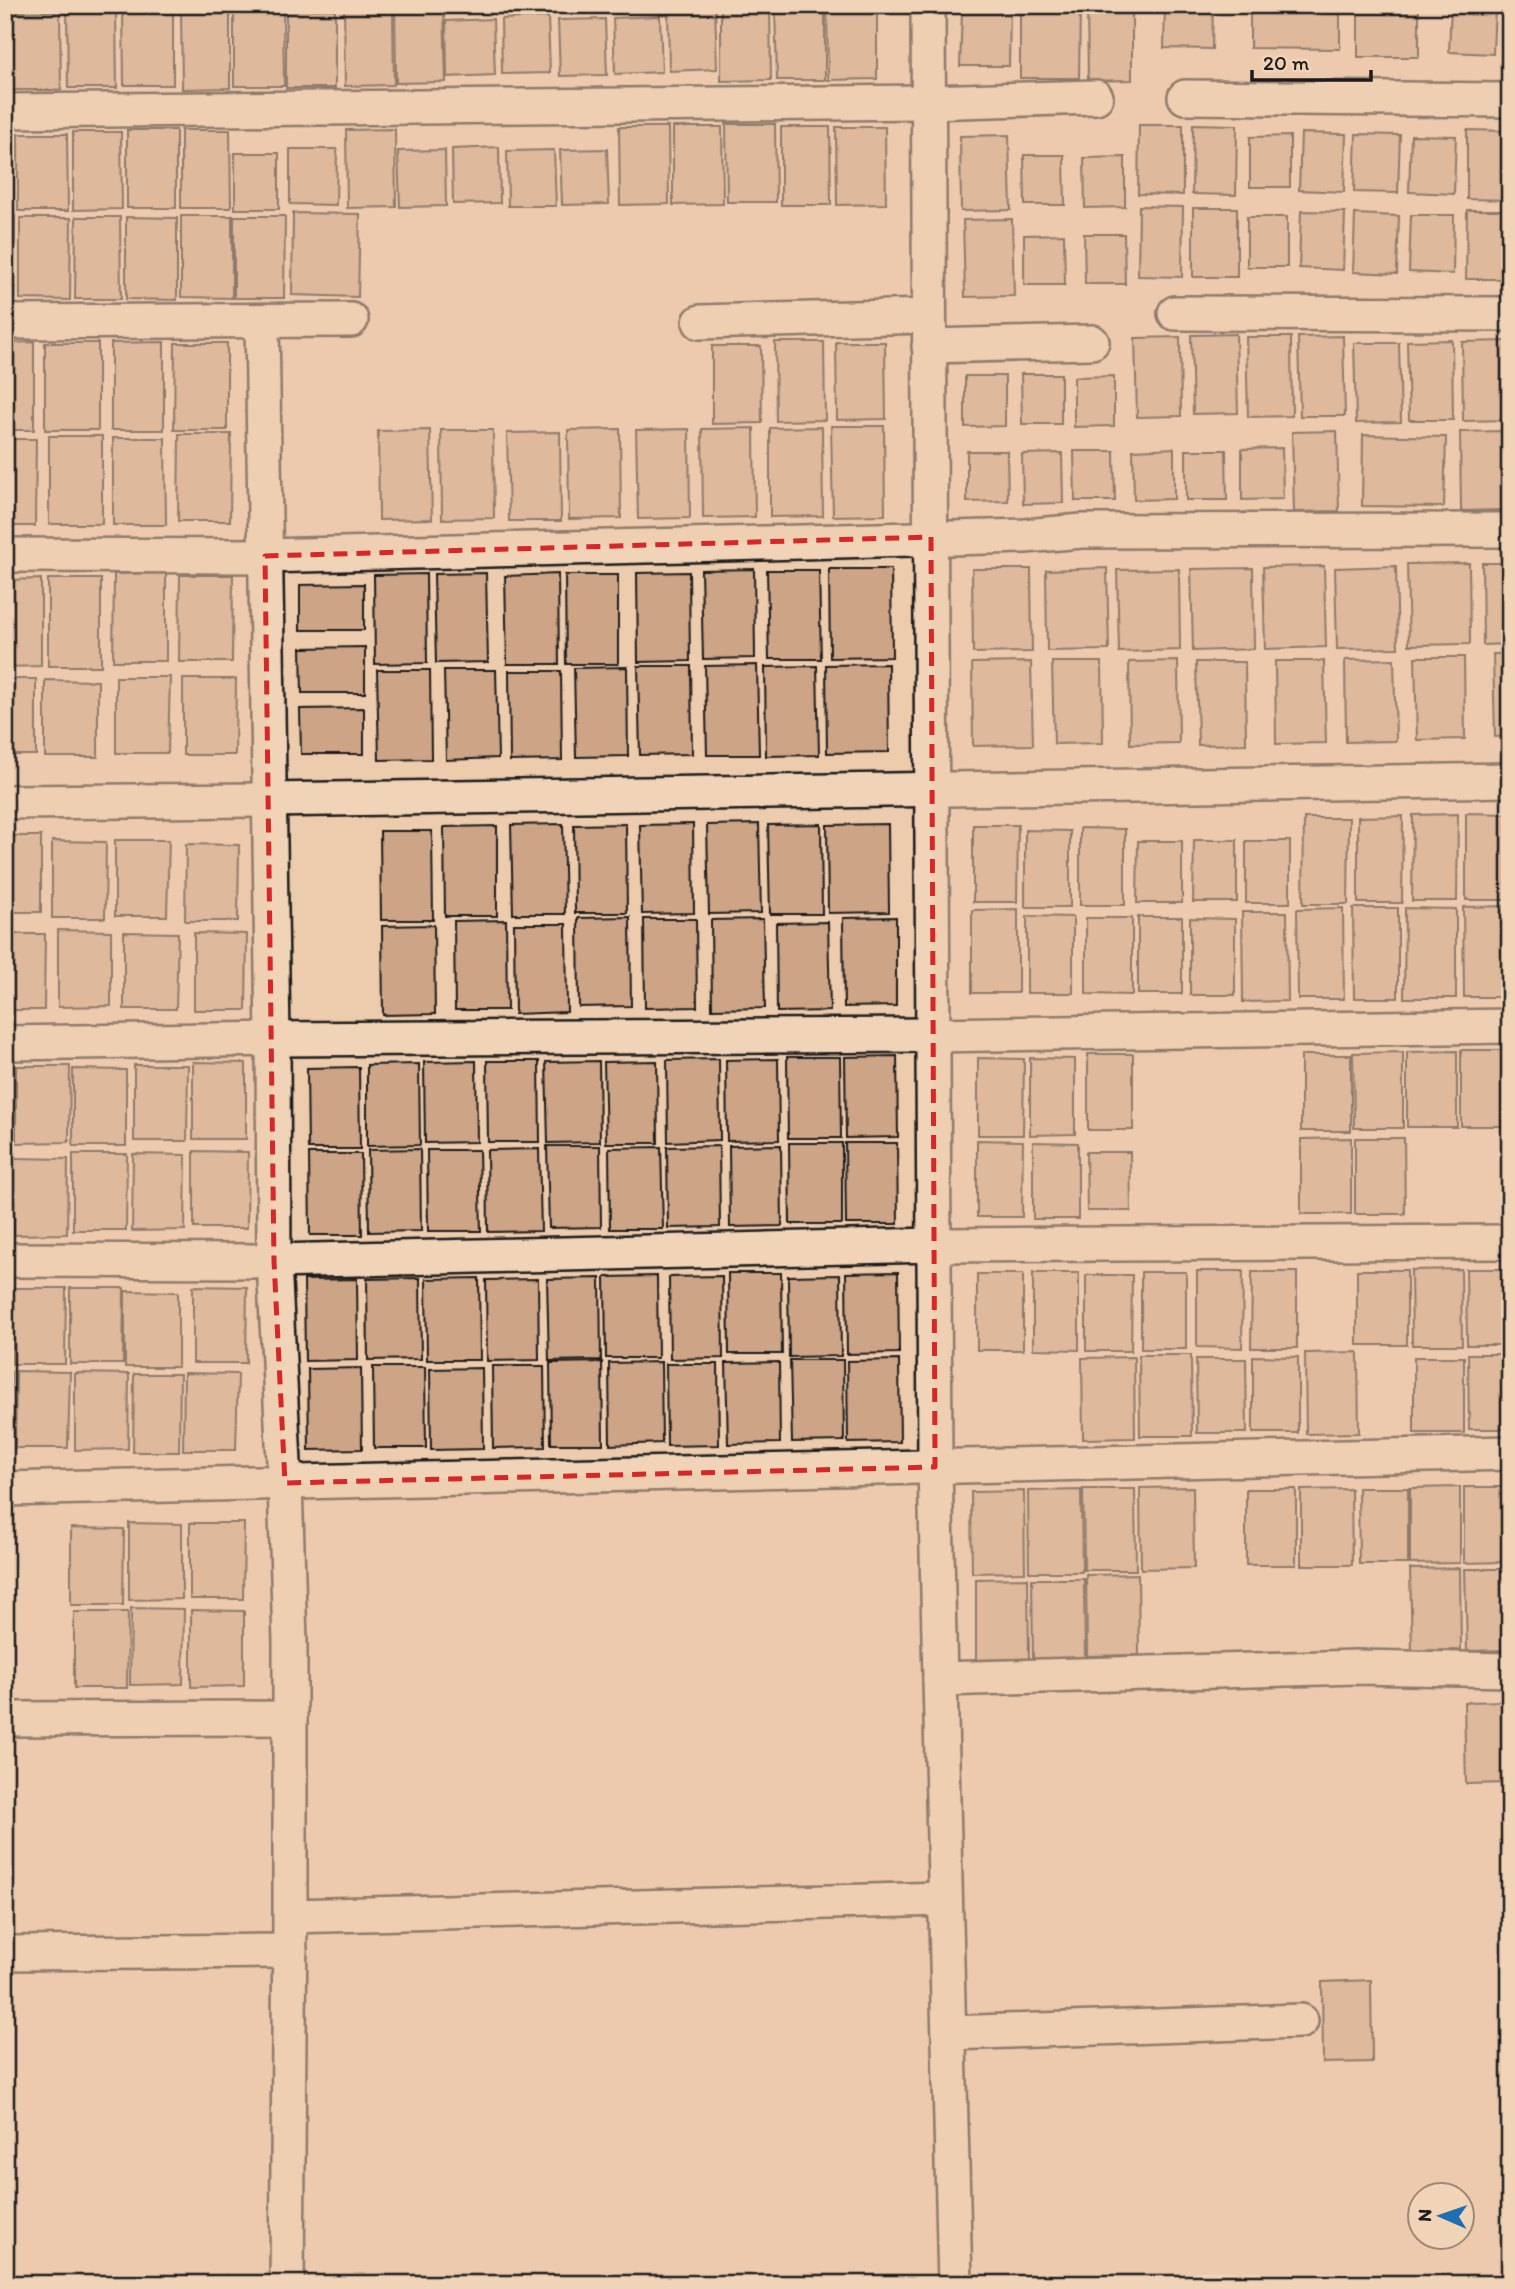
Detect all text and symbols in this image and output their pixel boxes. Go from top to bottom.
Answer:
scale bar [1252,38,1372,82]
text: 20 m [1263,50,1310,75]
north arrow [1406,2180,1476,2250]
text: N [1413,2209,1436,2222]

